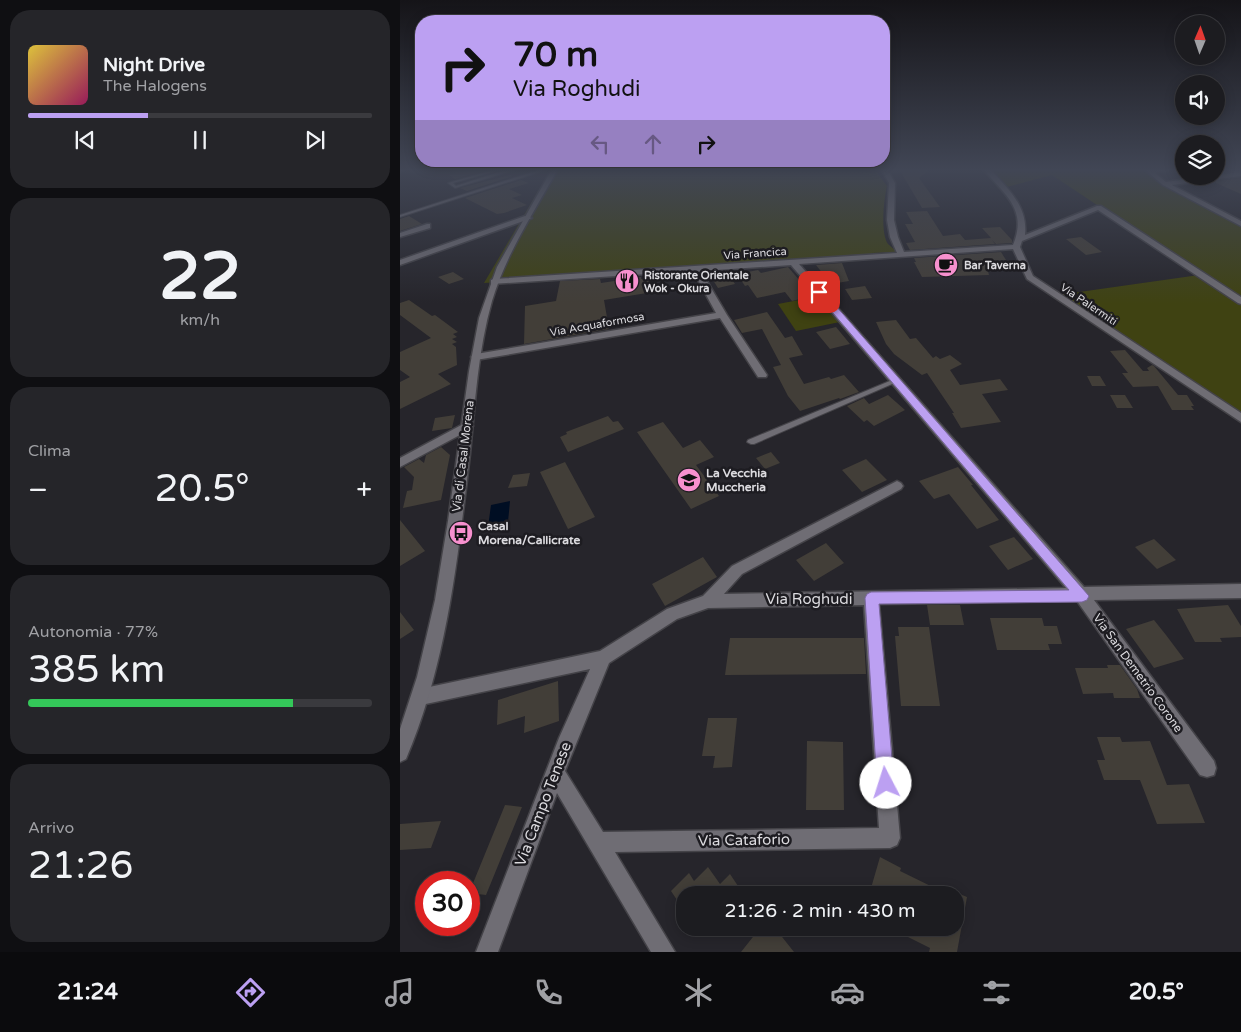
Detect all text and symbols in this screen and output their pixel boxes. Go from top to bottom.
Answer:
north arrow [1175,15,1225,65]
map controls [1175,15,1225,185]
text: 70 m [513,34,598,76]
icon: right [430,35,495,100]
text: Night Drive [103,54,205,76]
button: sound [1175,75,1225,125]
text: The Halogens [103,76,207,96]
text: Via Roghudi [513,76,641,102]
icon: previous [71,126,99,154]
icon: pause [186,126,214,154]
icon: next [301,126,329,154]
icon: left [586,130,614,158]
icon: ahead [639,130,667,158]
icon: right [692,130,720,158]
button: layers [1175,135,1225,185]
text: 22 [159,238,241,317]
street label: Via Francica [723,245,787,262]
cafe icon: Bar Taverna [933,252,959,278]
place label: Bar Taverna [964,259,1026,272]
restaurant icon: Ristorante Orientale Wok - Okura [614,268,640,294]
place label: Ristorante Orientale Wok - Okura [644,269,749,295]
pin [798,271,840,313]
icon: arrive [805,278,833,306]
street label: Via Palermiti [1058,281,1120,328]
text: km/h [180,310,220,330]
street label: Via Acquaformosa [549,310,645,339]
street label: Via di Casal Morena [449,399,477,513]
text: Clima [28,441,71,461]
text: 20.5° [155,466,250,512]
place label: La Vecchia Muccheria [706,466,767,494]
school or university icon: La Vecchia Muccheria [676,467,702,493]
text: − [28,473,48,507]
text: + [356,473,372,507]
place label: Casal Morena/Callicrate [478,519,580,547]
bus stop icon: Casal Morena/Callicrate [448,520,474,546]
street label: Via Roghudi [765,590,853,608]
street label: Via San Demetrio Corone [1090,611,1186,735]
text: Autonomia · 77% [28,622,158,642]
text: 385 km [28,647,165,693]
street label: Via Campo Tenese [511,739,575,869]
position arrow [859,756,911,808]
text: Arrivo [28,818,74,838]
street label: Via Cataforio [698,830,790,850]
text: 21:26 [28,843,133,889]
speed limit sign: 30 [415,871,480,936]
text: 21:26 · 2 min · 430 m [724,900,916,922]
icon: directions [233,975,268,1010]
icon: music [382,975,417,1010]
icon: phone [531,975,566,1010]
icon: climate [681,975,716,1010]
icon: car [830,975,865,1010]
icon: filters [979,975,1014,1010]
text: 21:24 [57,979,118,1005]
text: 20.5° [1129,979,1184,1005]

